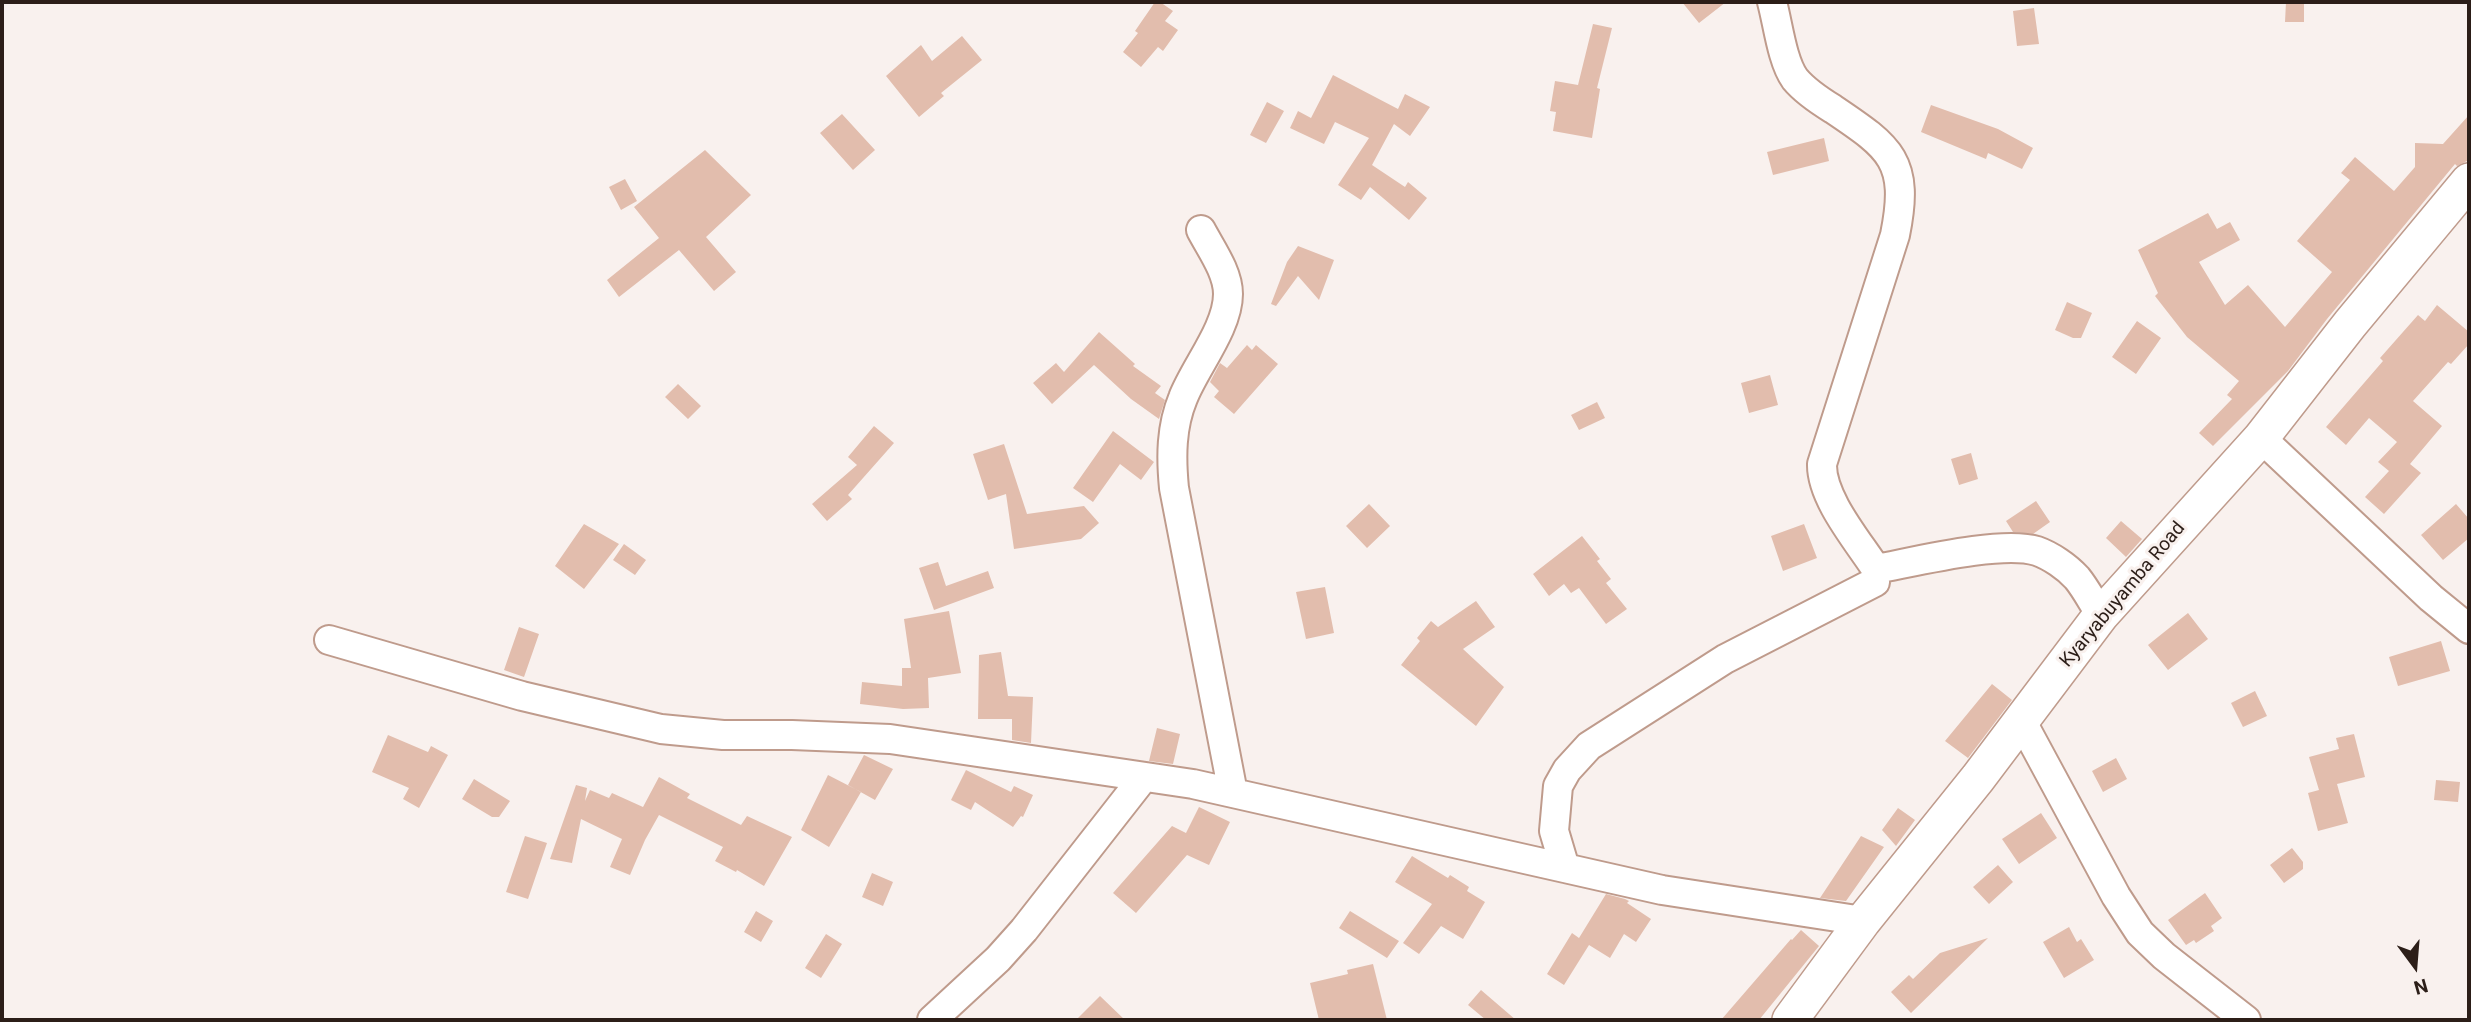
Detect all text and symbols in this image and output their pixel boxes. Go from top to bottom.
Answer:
street label: Kyaryabuyamba Road [2056,518,2190,672]
north arrow [2380,931,2450,1001]
text: N [2411,974,2431,1000]

